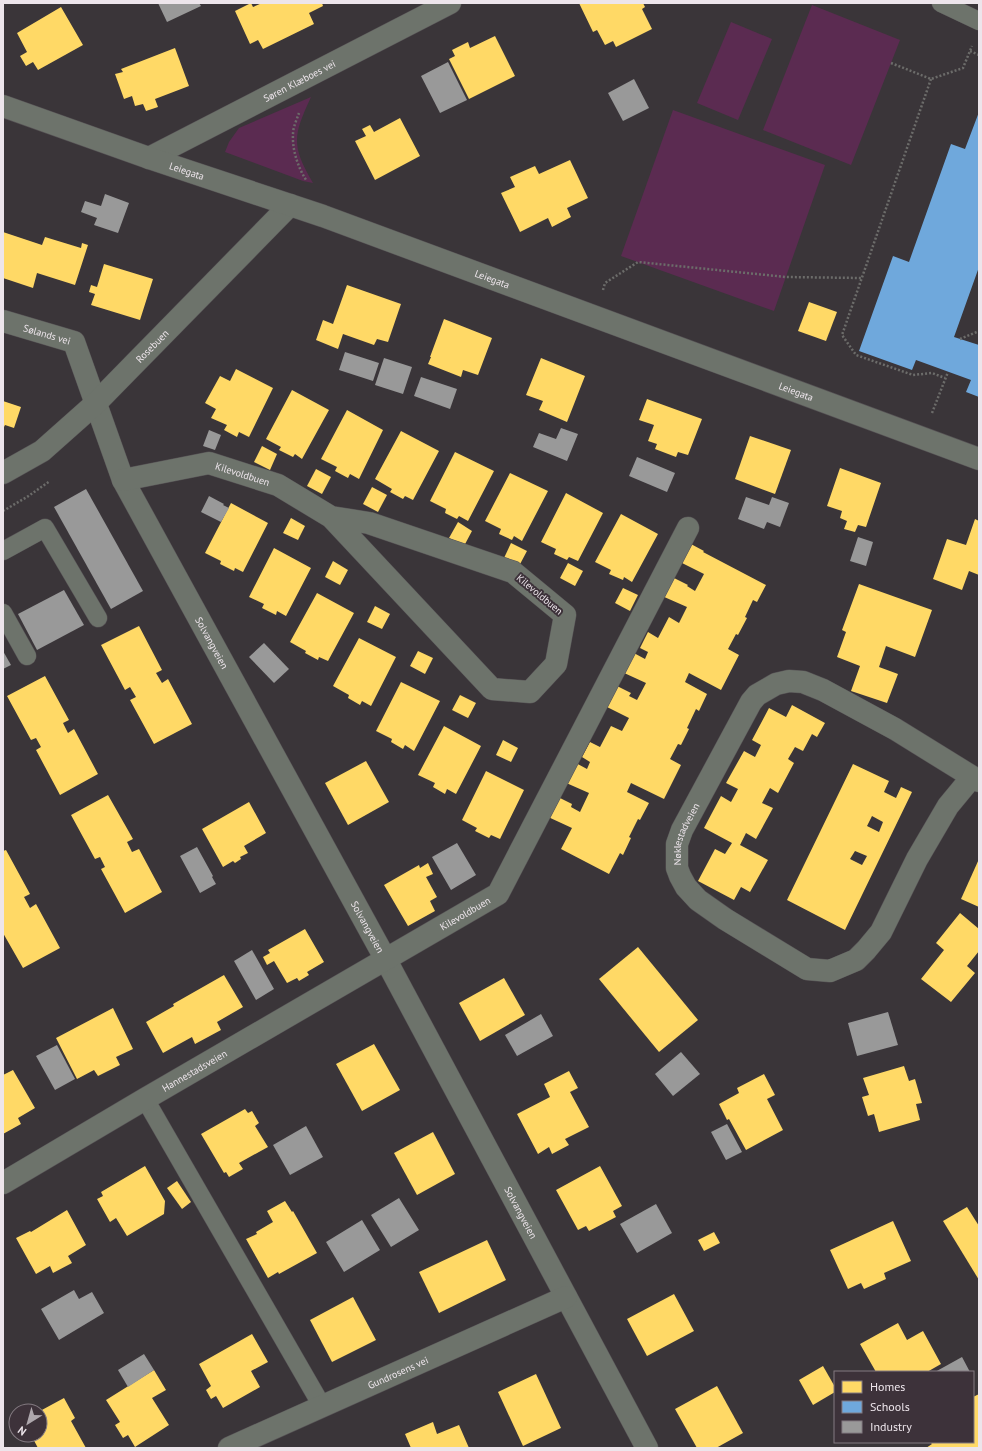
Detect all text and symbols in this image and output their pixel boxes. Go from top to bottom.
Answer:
street label: Søren Klæboes vei [261,57,338,105]
street label: Leiegata [168,159,206,183]
street label: Leiegata [473,267,511,292]
street label: Sølands vei [22,321,72,348]
street label: Rosebuen [133,327,172,366]
street label: Leiegata [777,379,815,404]
street label: Kilevoldbuen [214,459,271,489]
street label: Kilevoldbuen [514,571,565,617]
street label: Solvangveien [192,615,231,671]
street label: Nøklestadveien [671,801,702,865]
street label: Kilevoldbuen [438,894,493,933]
street label: Solvangveien [348,899,387,955]
street label: Hannestadsveien [160,1047,229,1095]
street label: Solvangveien [501,1184,540,1241]
street label: Gundrosens vei [366,1354,430,1392]
legend [834,1371,974,1443]
text: Homes [870,1379,905,1394]
text: Schools [870,1399,910,1414]
north arrow [8,1403,48,1443]
text: Industry [870,1419,912,1434]
text: N [15,1423,29,1439]

